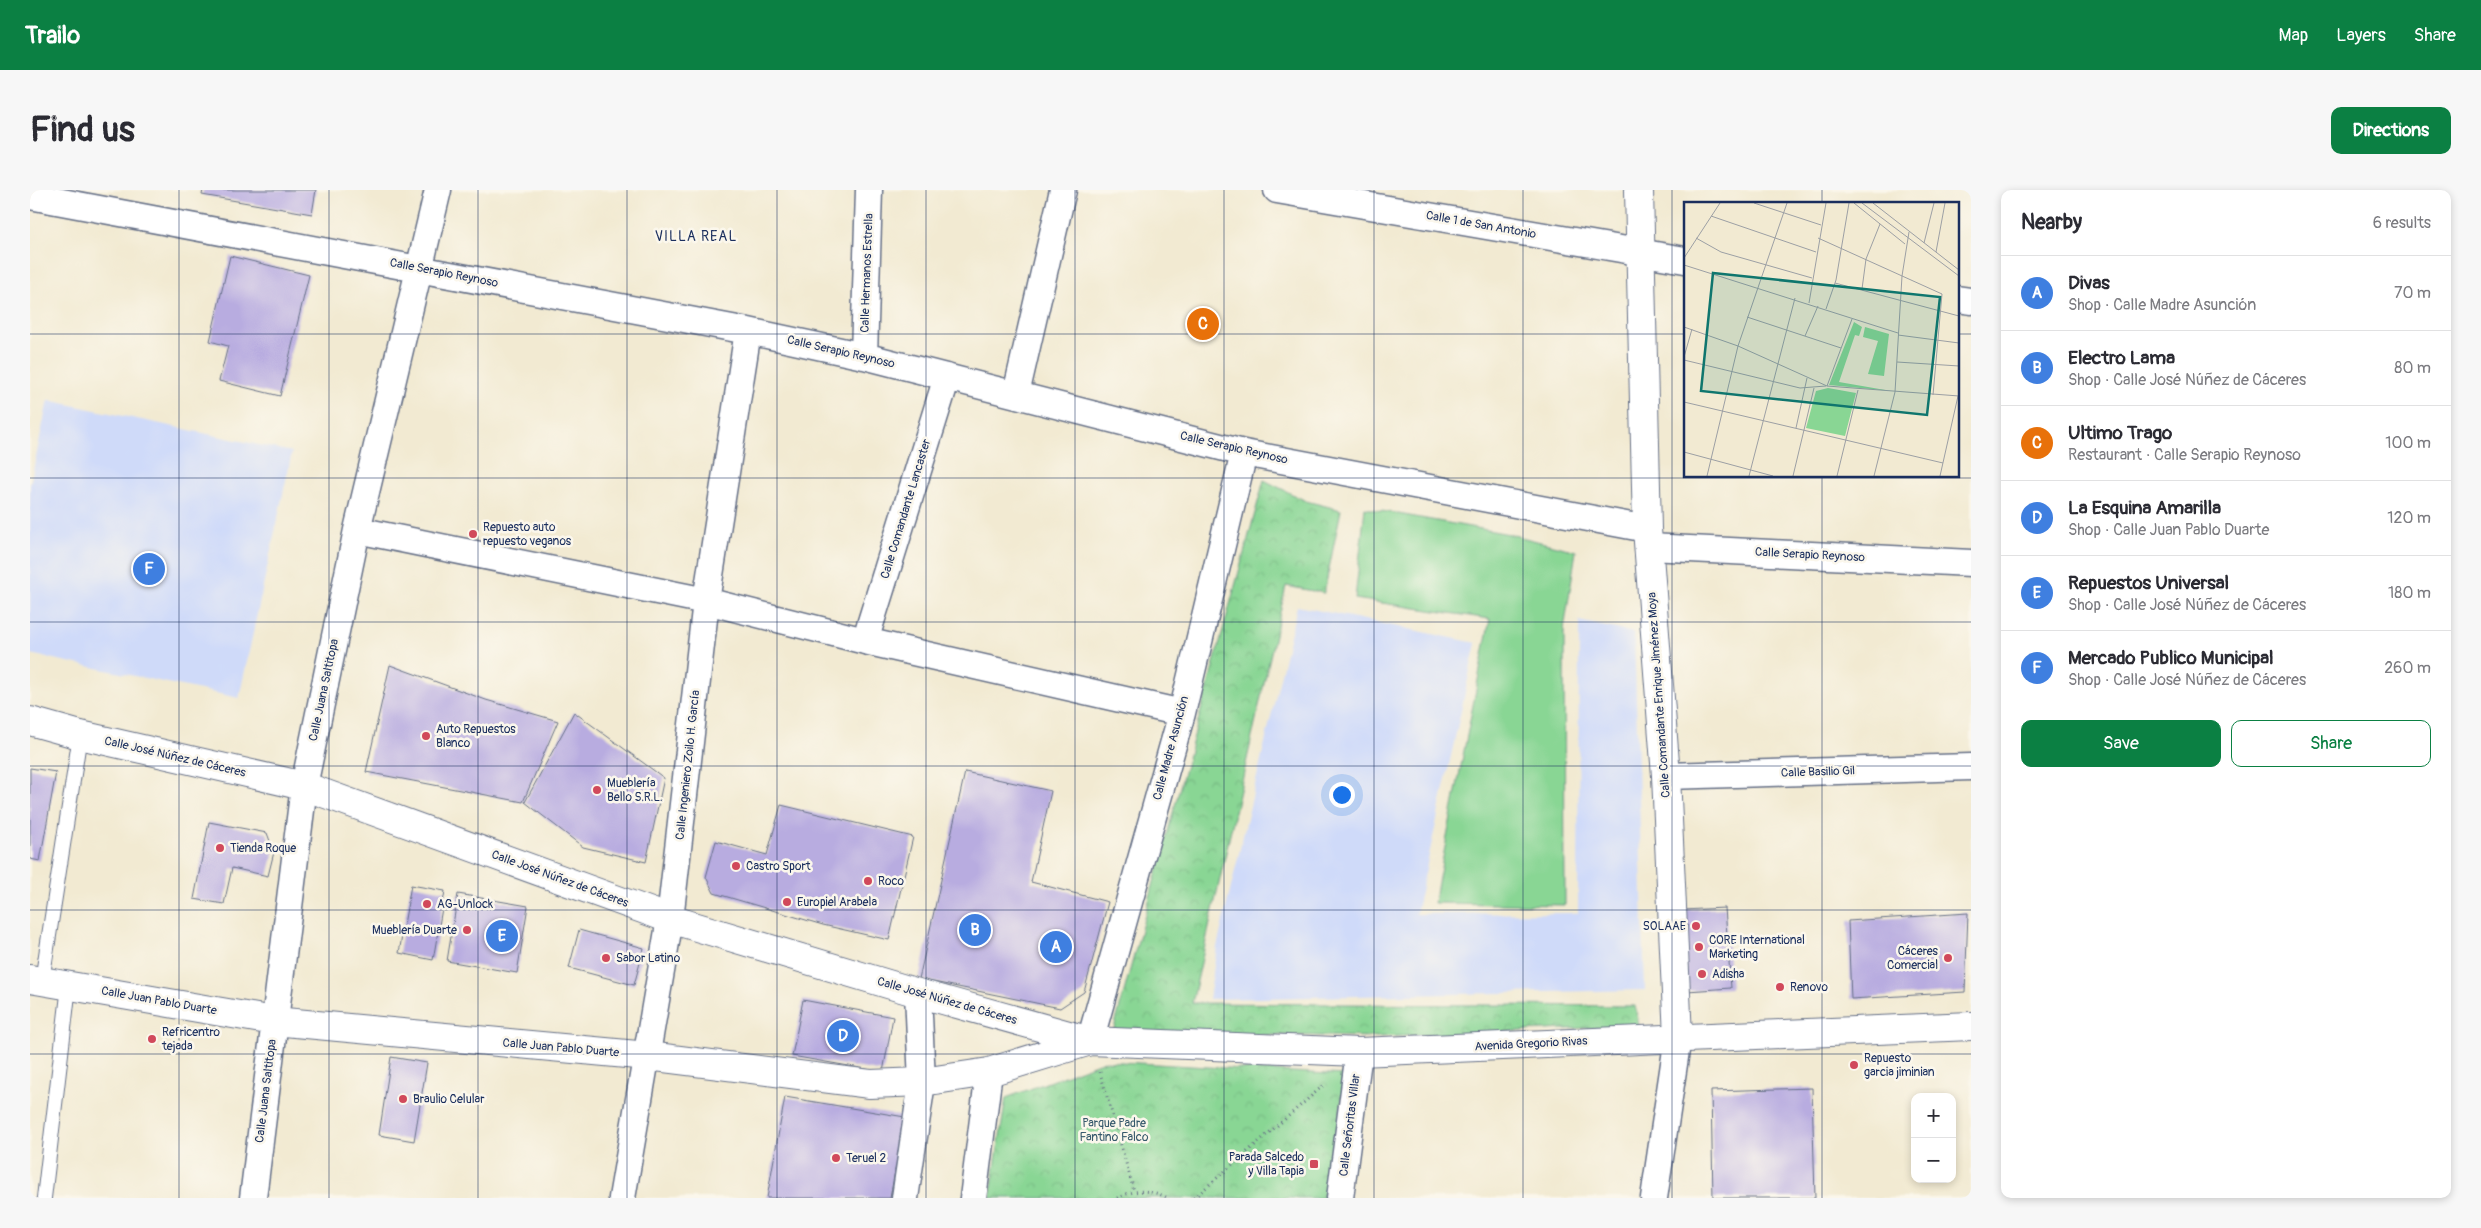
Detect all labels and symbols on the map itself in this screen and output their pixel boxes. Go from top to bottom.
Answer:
inset map [1684,202,1958,478]
street label: Calle 1 de San Antonio [1425,208,1538,242]
street label: Calle Hermanos Estrella [857,213,877,333]
district label: VILLA REAL [655,228,737,245]
street label: Calle Serapio Reynoso [389,255,500,291]
pin: C [1187,305,1219,343]
street label: Calle Serapio Reynoso [786,332,897,372]
street label: Calle Serapio Reynoso [1179,428,1290,468]
street label: Calle Comandante Lancaster [878,437,935,581]
place label: Repuesto auto repuesto veganos [483,520,572,549]
marker: Repuesto auto repuesto veganos [467,528,479,540]
street label: Calle Serapio Reynoso [1755,545,1866,565]
pin: F [133,550,165,588]
street label: Calle Comandante Enrique Jiménez Moya [1644,591,1674,798]
street label: Calle Juana Saltitopa [306,637,342,743]
street label: Calle Ingeniero Zoilo H. García [673,689,703,841]
street label: Calle Madre Asunción [1150,694,1192,802]
place label: Auto Repuestos Blanco [436,722,516,751]
marker: Auto Repuestos Blanco [420,730,432,742]
street label: Calle José Núñez de Cáceres [103,733,248,781]
street label: Calle Basilio Gil [1781,763,1855,781]
place label: Mueblería Bello S.R.L. [607,776,663,805]
your location [1329,782,1355,808]
marker: Mueblería Bello S.R.L. [591,784,603,796]
place label: Tienda Roque [230,841,296,856]
marker: Tienda Roque [214,842,226,854]
street label: Calle José Núñez de Cáceres [489,847,631,911]
place label: Castro Sport [746,859,811,874]
marker: Castro Sport [730,860,742,872]
place label: Roco [878,874,904,889]
marker: Roco [862,875,874,887]
place label: Europiel Arabela [797,895,877,910]
marker: Europiel Arabela [781,896,793,908]
place label: AG-Unlock [437,897,493,912]
marker: AG-Unlock [421,898,433,910]
pin: B [959,911,991,949]
pin: E [486,917,518,955]
place label: SOLAAE [1643,919,1686,934]
marker: SOLAAE [1690,920,1702,932]
place label: Mueblería Duarte [372,923,457,938]
marker: Mueblería Duarte [461,924,473,936]
pin: A [1040,928,1072,966]
place label: CORE International Marketing [1709,933,1805,962]
marker: CORE International Marketing [1693,941,1705,953]
place label: Cáceres Comercial [1887,944,1939,973]
place label: Sabor Latino [616,951,681,966]
marker: Sabor Latino [600,952,612,964]
marker: Cáceres Comercial [1942,952,1954,964]
place label: Adisha [1712,967,1745,982]
marker: Adisha [1696,968,1708,980]
street label: Calle José Núñez de Cáceres [875,974,1019,1028]
place label: Renovo [1790,980,1829,995]
marker: Renovo [1774,981,1786,993]
street label: Calle Juan Pablo Duarte [100,983,218,1019]
pin: D [827,1017,859,1055]
place label: Refricentro tejada [161,1025,220,1054]
marker: Refricentro tejada [146,1033,158,1045]
street label: Avenida Gregorio Rivas [1474,1034,1588,1054]
street label: Calle Juan Pablo Duarte [502,1035,620,1061]
street label: Calle Juana Saltitopa [252,1038,280,1144]
place label: Repuesto garcia jiminian [1864,1051,1935,1080]
marker: Repuesto garcia jiminian [1848,1059,1860,1071]
street label: Calle Señoritas Villar [1336,1072,1364,1177]
place label: Braulio Celular [413,1092,485,1107]
marker: Braulio Celular [397,1093,409,1105]
park label: Parque Padre Fantino Falco [1080,1116,1149,1145]
place label: Parada Salcedo y Villa Tapia [1229,1150,1305,1179]
place label: Teruel 2 [846,1151,887,1166]
marker: Teruel 2 [830,1152,842,1164]
marker: Parada Salcedo y Villa Tapia [1308,1158,1320,1170]

